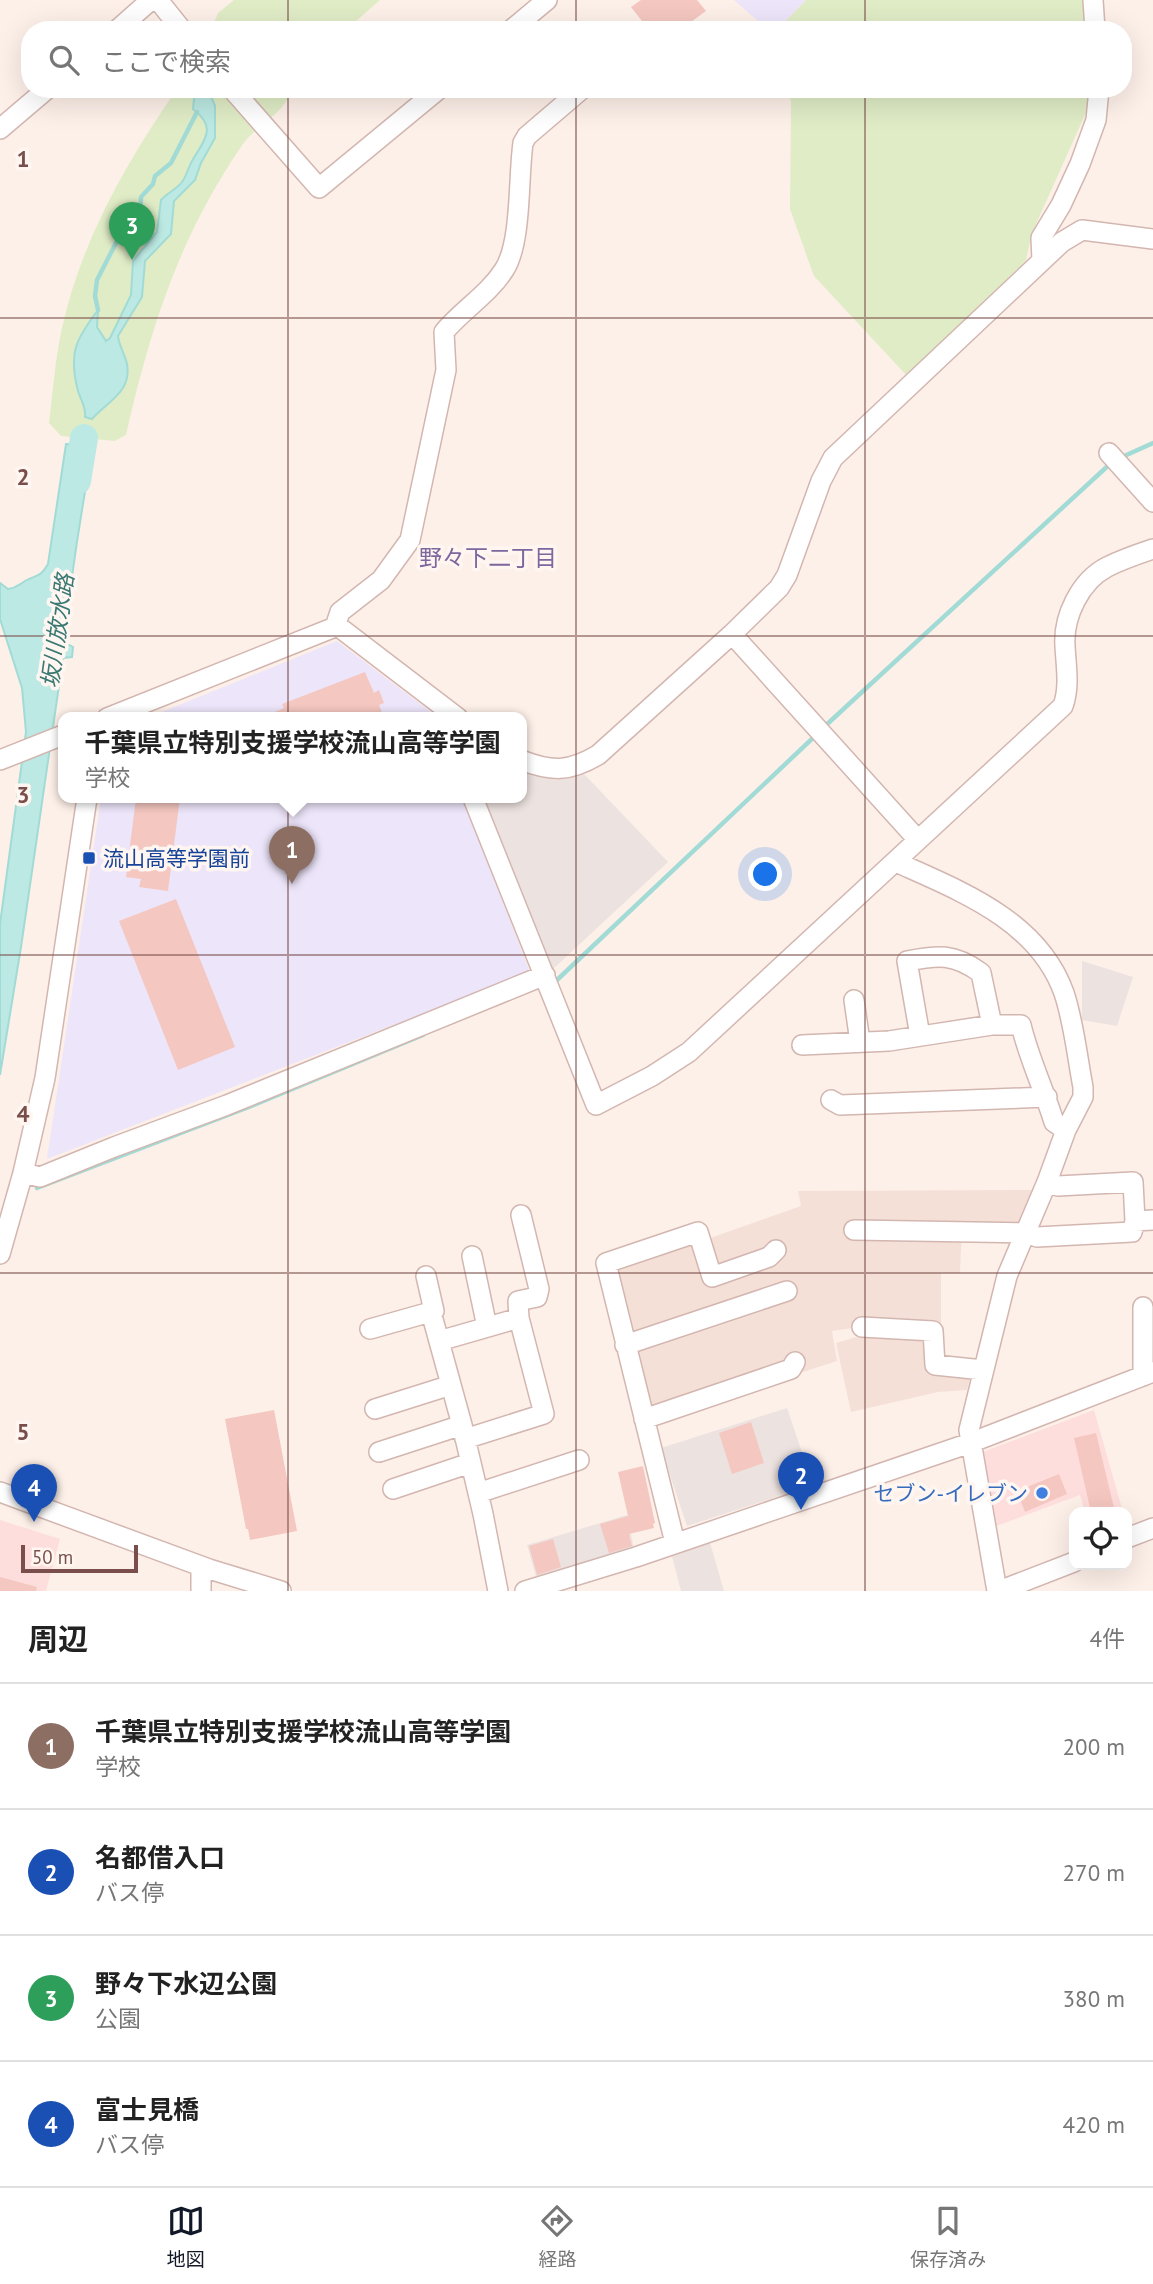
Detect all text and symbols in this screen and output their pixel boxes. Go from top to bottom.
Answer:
search box [21,21,1132,98]
icon: search [45,41,83,79]
text: ここで検索 [101,45,231,78]
text: 1 [16,144,30,173]
pin: 3 [109,202,155,260]
text: 2 [16,462,30,491]
district label: 野々下二丁目 [419,543,557,572]
water label: 坂川放水路 [35,570,80,690]
popup [58,712,527,803]
text: 千葉県立特別支援学校流山高等学園 [84,726,501,759]
text: 学校 [84,763,130,792]
text: 3 [16,780,30,809]
pin: 1 [269,826,315,884]
place label: 流山高等学園前 [103,845,250,872]
marker: 流山高等学園前 [81,850,97,866]
your location [748,857,782,891]
text: 4 [16,1099,30,1128]
text: 5 [16,1417,30,1446]
pin: 2 [778,1452,824,1510]
pin: 4 [11,1464,57,1522]
place label: セブン-イレブン [873,1480,1028,1507]
marker: セブン-イレブン [1034,1485,1050,1501]
map controls [1069,1507,1132,1570]
button: locate [1069,1507,1132,1570]
scale bar [21,1542,138,1574]
text: 50 m [32,1545,73,1569]
text: 周辺 [28,1619,88,1658]
text: 4件 [1089,1624,1125,1653]
text: 千葉県立特別支援学校流山高等学園 [95,1715,511,1748]
text: 1 [44,1732,58,1761]
text: 200 m [1063,1732,1125,1761]
text: 学校 [95,1752,141,1781]
text: 名都借入口 [95,1841,225,1874]
text: 2 [44,1858,58,1887]
text: 270 m [1063,1858,1125,1887]
text: バス停 [95,1878,164,1907]
text: 野々下水辺公園 [95,1967,277,2000]
text: 3 [44,1984,58,2013]
text: 380 m [1063,1984,1125,2013]
text: 公園 [95,2004,141,2033]
text: 富士見橋 [95,2093,199,2126]
text: 4 [44,2110,58,2139]
text: 420 m [1063,2110,1125,2139]
text: バス停 [95,2130,164,2159]
tab: 地図 [167,2202,205,2271]
tab: 経路 [538,2202,576,2271]
tab: 保存済み [910,2202,986,2271]

